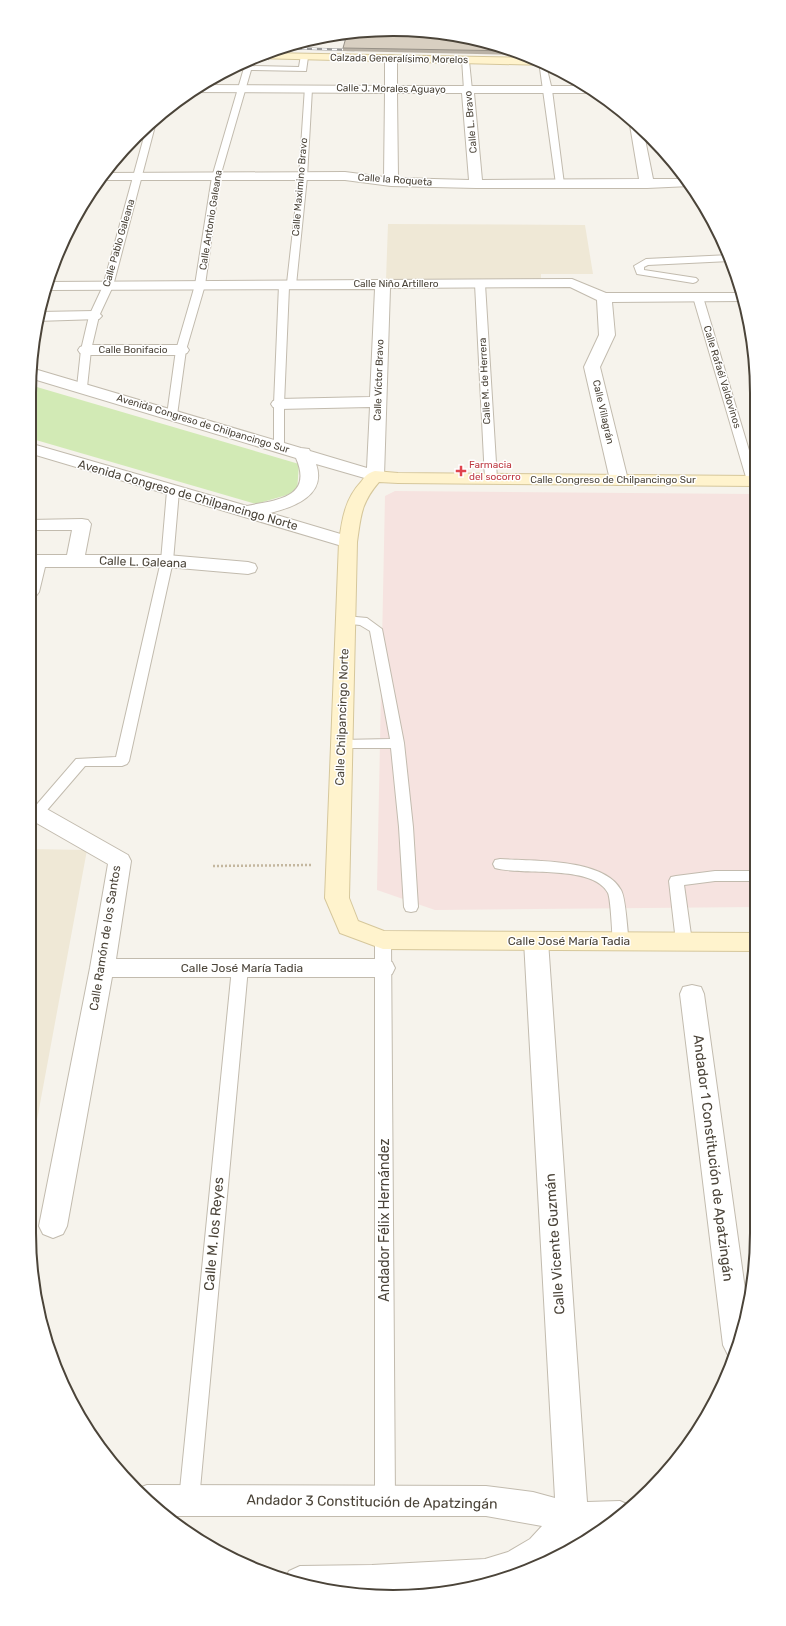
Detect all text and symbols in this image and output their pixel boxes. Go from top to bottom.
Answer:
street label: Calzada Generalísimo Morelos [330,52,468,66]
street label: Calle J. Morales Aguayo [336,82,446,96]
street label: Calle L. Bravo [462,90,480,154]
street label: Calle Maximino Bravo [290,137,310,237]
street label: Calle Antonio Galeana [197,169,225,271]
street label: Calle la Roqueta [357,171,433,189]
street label: Calle Pablo Galeana [101,198,137,288]
street label: Calle Niño Artillero [353,278,439,290]
street label: Calle Rafaél Valdovinos [701,324,743,430]
street label: Calle M. de Herrera [477,337,493,425]
street label: Calle Víctor Bravo [372,339,386,421]
street label: Calle Bonifacio [99,344,168,356]
street label: Calle Villagrán [590,379,616,445]
street label: Avenida Congreso de Chilpancingo Sur [115,392,291,456]
street label: Avenida Congreso de Chilpancingo Norte [76,457,300,533]
place label: Farmacia del socorro [469,459,521,483]
marker: Farmacia del socorro [456,466,466,476]
street label: Calle Congreso de Chilpancingo Sur [530,474,696,486]
street label: Calle L. Galeana [99,553,187,571]
street label: Calle Chilpancingo Norte [333,648,351,786]
street label: Calle Ramón de los Santos [87,864,123,1012]
street label: Calle José María Tadia [508,934,630,948]
street label: Calle José María Tadia [181,961,303,975]
street label: Andador 1 Constitución de Apatzingán [689,1034,737,1282]
street label: Andador Félix Hernández [376,1138,393,1302]
street label: Calle Vicente Guzmán [542,1173,568,1315]
street label: Calle M. los Reyes [201,1176,227,1292]
street label: Andador 3 Constitución de Apatzingán [246,1491,498,1513]

